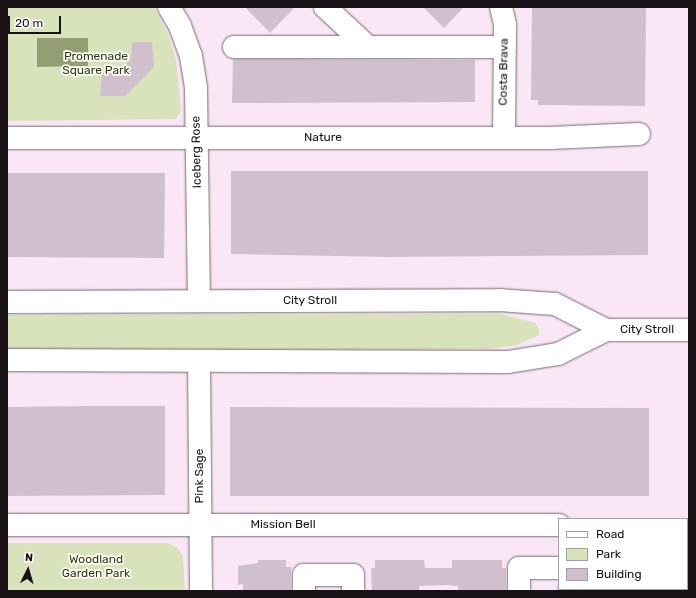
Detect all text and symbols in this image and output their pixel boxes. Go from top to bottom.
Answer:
scale bar [10,8,63,34]
text: 20 m [15,16,43,30]
street label: Costa Brava [496,38,512,106]
park label: Promenade Square Park [62,50,130,78]
street label: Iceberg Rose [189,116,205,188]
street label: Nature [304,131,342,145]
street label: City Stroll [283,294,337,308]
street label: City Stroll [620,323,674,337]
street label: Pink Sage [193,449,207,503]
street label: Mission Bell [250,518,316,532]
legend [558,518,688,590]
text: Road [596,527,624,541]
text: Park [596,547,621,561]
north arrow [8,550,48,590]
text: N [25,551,34,564]
park label: Woodland Garden Park [62,553,130,581]
text: Building [596,567,642,581]

